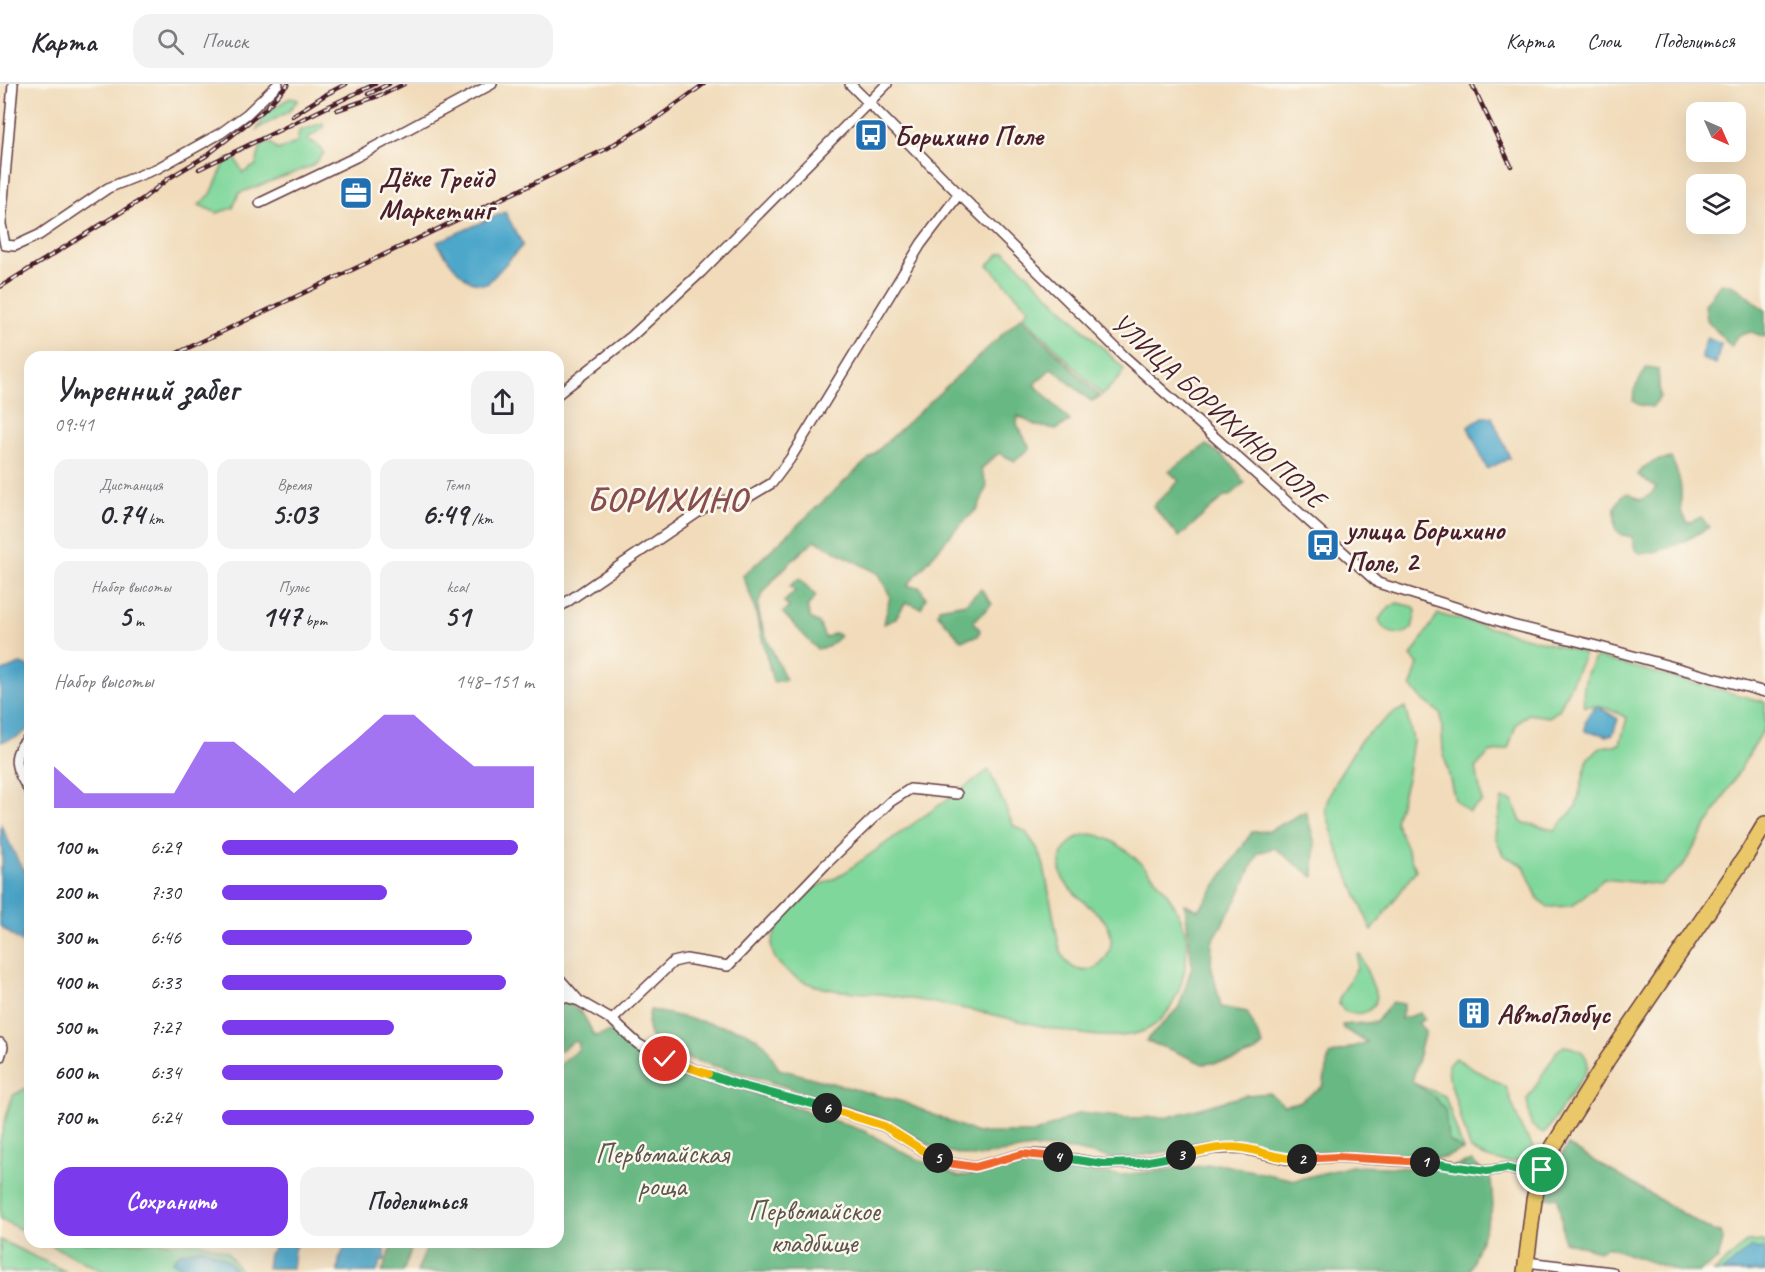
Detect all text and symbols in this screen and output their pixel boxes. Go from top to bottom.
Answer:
search box [133,14,553,68]
text: Карта [30,24,97,59]
icon: search [154,25,187,58]
text: Поиск [202,27,248,55]
text: Карта [1506,28,1554,54]
text: Слои [1587,28,1621,54]
text: Поделиться [1654,28,1735,54]
north arrow [1686,102,1746,162]
map controls [1686,102,1746,234]
bus stop icon: Борихино Поле [853,117,889,153]
place label: Борихино Поле [894,118,1046,153]
place label: Дёке Трейд Маркетинг [379,160,497,227]
button: layers [1686,174,1746,234]
office icon: Дёке Трейд Маркетинг [338,175,374,211]
street label: УЛИЦА БОРИХИНО ПОЛЕ [1104,305,1336,518]
text: Утренний забег [54,368,238,410]
button: share [471,371,534,434]
text: 09:41 [54,412,94,437]
text: Дистанция [99,475,163,495]
text: Время [277,475,311,495]
text: Темп [444,475,470,495]
district label: БОРИХИНО [587,477,751,520]
text: 0.74 [98,495,144,533]
text: 5:03 [271,495,317,533]
text: 6:49 [421,495,468,533]
text: km [144,509,164,529]
text: /km [468,509,493,529]
place label: улица Борихино Поле, 2 [1343,512,1506,579]
bus stop icon: улица Борихино Поле, 2 [1305,527,1341,563]
text: Набор высоты [91,577,171,597]
text: Пульс [279,577,309,597]
text: kcal [446,577,468,597]
text: 5 [118,597,131,635]
text: 147 [261,597,301,635]
text: 51 [444,597,470,635]
text: m [131,611,144,631]
text: bpm [301,611,327,631]
text: Набор высоты [54,669,153,694]
text: 148–151 m [455,669,534,694]
text: 100 m [54,835,97,860]
text: 6:29 [150,835,181,860]
text: 200 m [54,880,97,905]
text: 7:30 [150,880,181,905]
text: 300 m [54,925,97,950]
text: 6:46 [150,925,181,950]
text: 400 m [54,970,97,995]
text: 6:33 [150,970,181,995]
building icon: АвтоГлобус [1456,995,1492,1031]
place label: АвтоГлобус [1497,996,1611,1031]
text: 500 m [54,1015,97,1040]
text: 7:27 [150,1015,181,1040]
pin [639,1033,690,1084]
icon: check [648,1042,681,1075]
text: 600 m [54,1060,98,1085]
text: 6:34 [150,1060,181,1085]
pin: 6 [812,1093,842,1123]
text: 6 [823,1098,831,1118]
text: 700 m [54,1105,97,1130]
text: 6:24 [150,1105,181,1130]
park label: Первомайская роща [595,1136,731,1203]
pin: 3 [1166,1140,1196,1170]
pin: 4 [1043,1142,1073,1172]
pin: 5 [923,1143,953,1173]
pin: 2 [1287,1144,1317,1174]
pin [1516,1144,1567,1195]
text: 3 [1177,1145,1185,1165]
text: 4 [1054,1147,1062,1167]
pin: 1 [1410,1147,1440,1177]
text: 5 [935,1148,941,1168]
text: 2 [1298,1149,1306,1169]
text: 1 [1421,1152,1429,1172]
icon: arrive [1525,1153,1558,1186]
button: Сохранить [54,1167,288,1236]
button: Поделиться [300,1167,534,1236]
park label: Первомайское кладбище [748,1193,882,1260]

